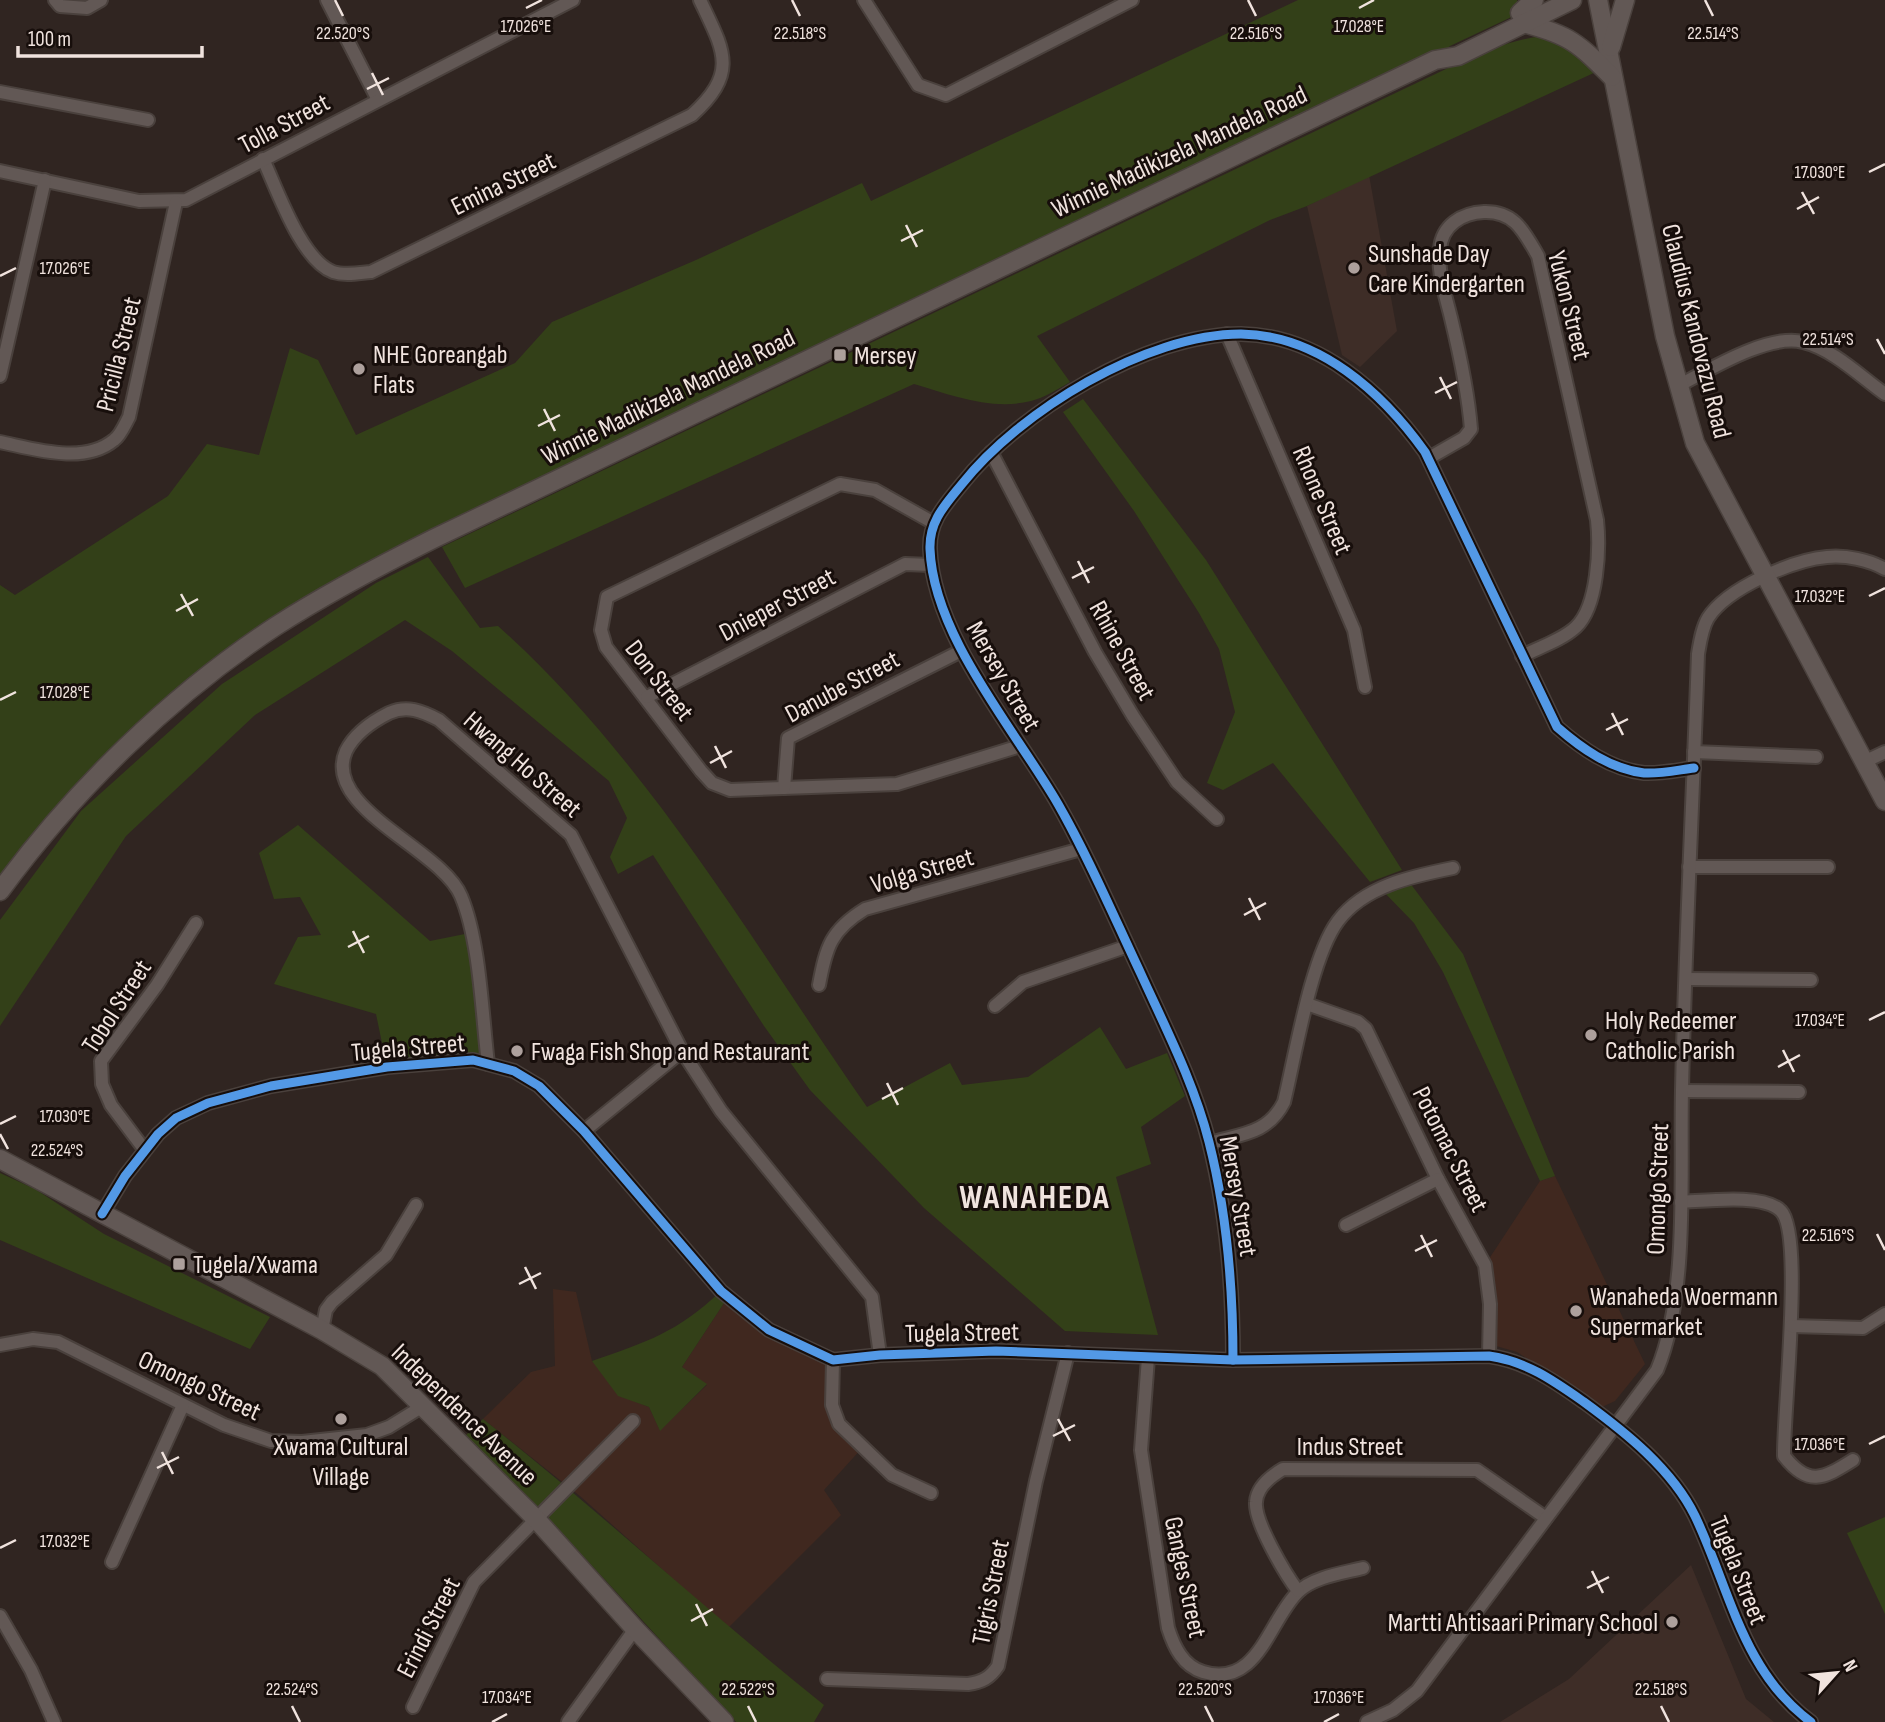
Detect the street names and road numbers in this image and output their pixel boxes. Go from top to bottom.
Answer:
street label: Winnie Madikizela Mandela Road [1047,80,1312,225]
street label: Tolla Street [234,88,335,161]
street label: Emina Street [446,146,561,223]
street label: Claudius Kandovazu Road [1654,221,1737,442]
street label: Yukon Street [1540,248,1597,363]
street label: Pricilla Street [90,294,149,415]
street label: Winnie Madikizela Mandela Road [537,323,800,472]
street label: Rhone Street [1285,442,1358,559]
street label: Dnieper Street [714,562,841,649]
street label: Rhine Street [1082,596,1162,706]
street label: Mersey Street [959,616,1047,737]
street label: Don Street [618,634,700,727]
street label: Danube Street [780,644,905,730]
street label: Hwang Ho Street [457,706,587,825]
street label: Volga Street [867,842,977,901]
street label: Tobol Street [76,954,159,1059]
street label: Tugela Street [350,1028,466,1069]
street label: Potomac Street [1405,1082,1494,1218]
street label: Omongo Street [1641,1123,1676,1255]
street label: Mersey Street [1212,1134,1263,1259]
street label: Tugela Street [905,1317,1019,1350]
street label: Independence Avenue [385,1338,543,1493]
street label: Omongo Street [133,1345,266,1428]
street label: Indus Street [1297,1432,1403,1463]
street label: Tugela Street [1702,1512,1773,1629]
street label: Ganges Street [1157,1514,1212,1641]
street label: Tigris Street [966,1537,1017,1647]
street label: Erindi Street [391,1572,468,1683]

